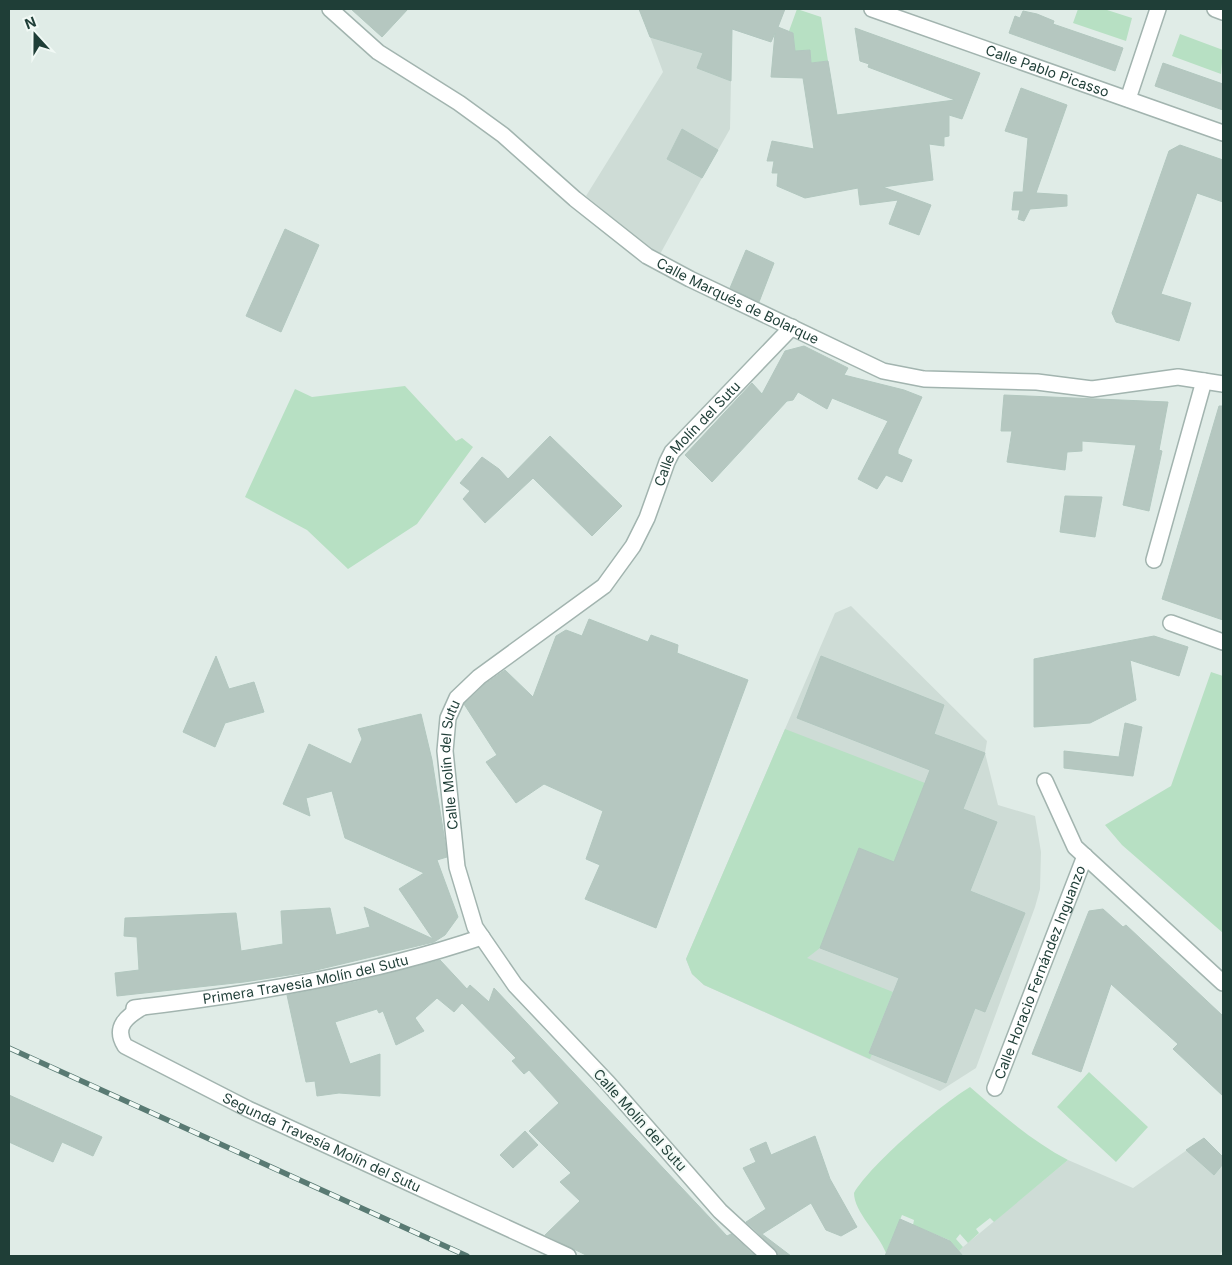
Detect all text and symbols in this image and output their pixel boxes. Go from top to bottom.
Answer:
north arrow [10,10,60,60]
text: N [22,13,38,32]
street label: Calle Pablo Picasso [984,41,1112,100]
street label: Calle Marqués de Bolarque [654,254,822,347]
street label: Calle Molín del Sutu [650,377,743,489]
street label: Calle Molín del Sutu [436,697,463,831]
street label: Calle Horacio Fernández Inguanzo [990,863,1088,1081]
street label: Primera Travesía Molín del Sutu [202,951,410,1007]
street label: Calle Molín del Sutu [590,1065,691,1174]
street label: Segunda Travesía Molín del Sutu [220,1088,424,1195]

